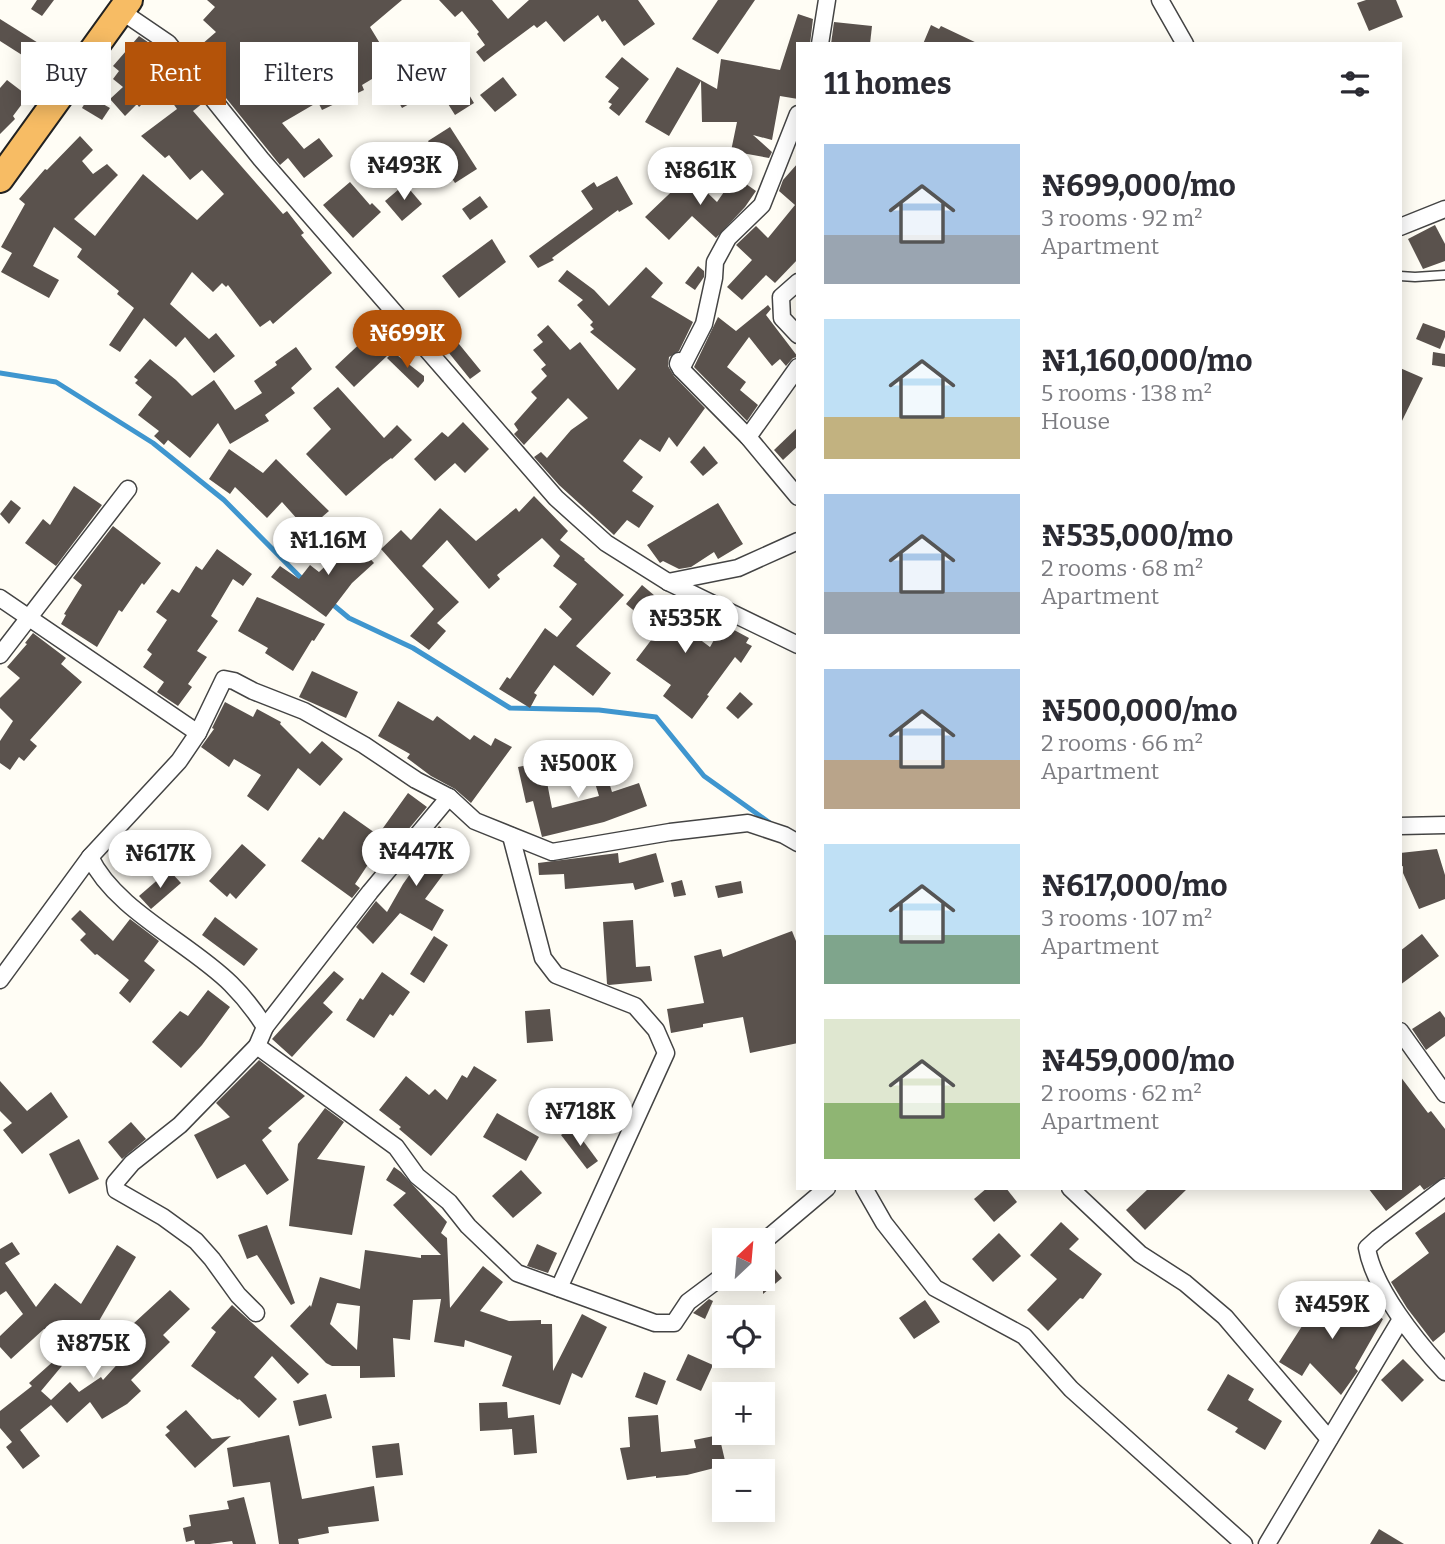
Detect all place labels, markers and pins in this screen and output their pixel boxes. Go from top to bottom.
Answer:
pin: ₦493K [355,142,453,202]
pin: ₦861K [651,148,749,207]
pin: ₦699K [358,310,456,370]
pin: ₦1.16M [271,518,385,577]
pin: ₦535K [636,596,734,655]
pin: ₦500K [529,740,627,800]
pin: ₦447K [367,828,465,888]
pin: ₦617K [111,830,209,890]
pin: ₦718K [531,1088,629,1148]
pin: ₦459K [1283,1282,1381,1341]
pin: ₦875K [44,1320,142,1380]

